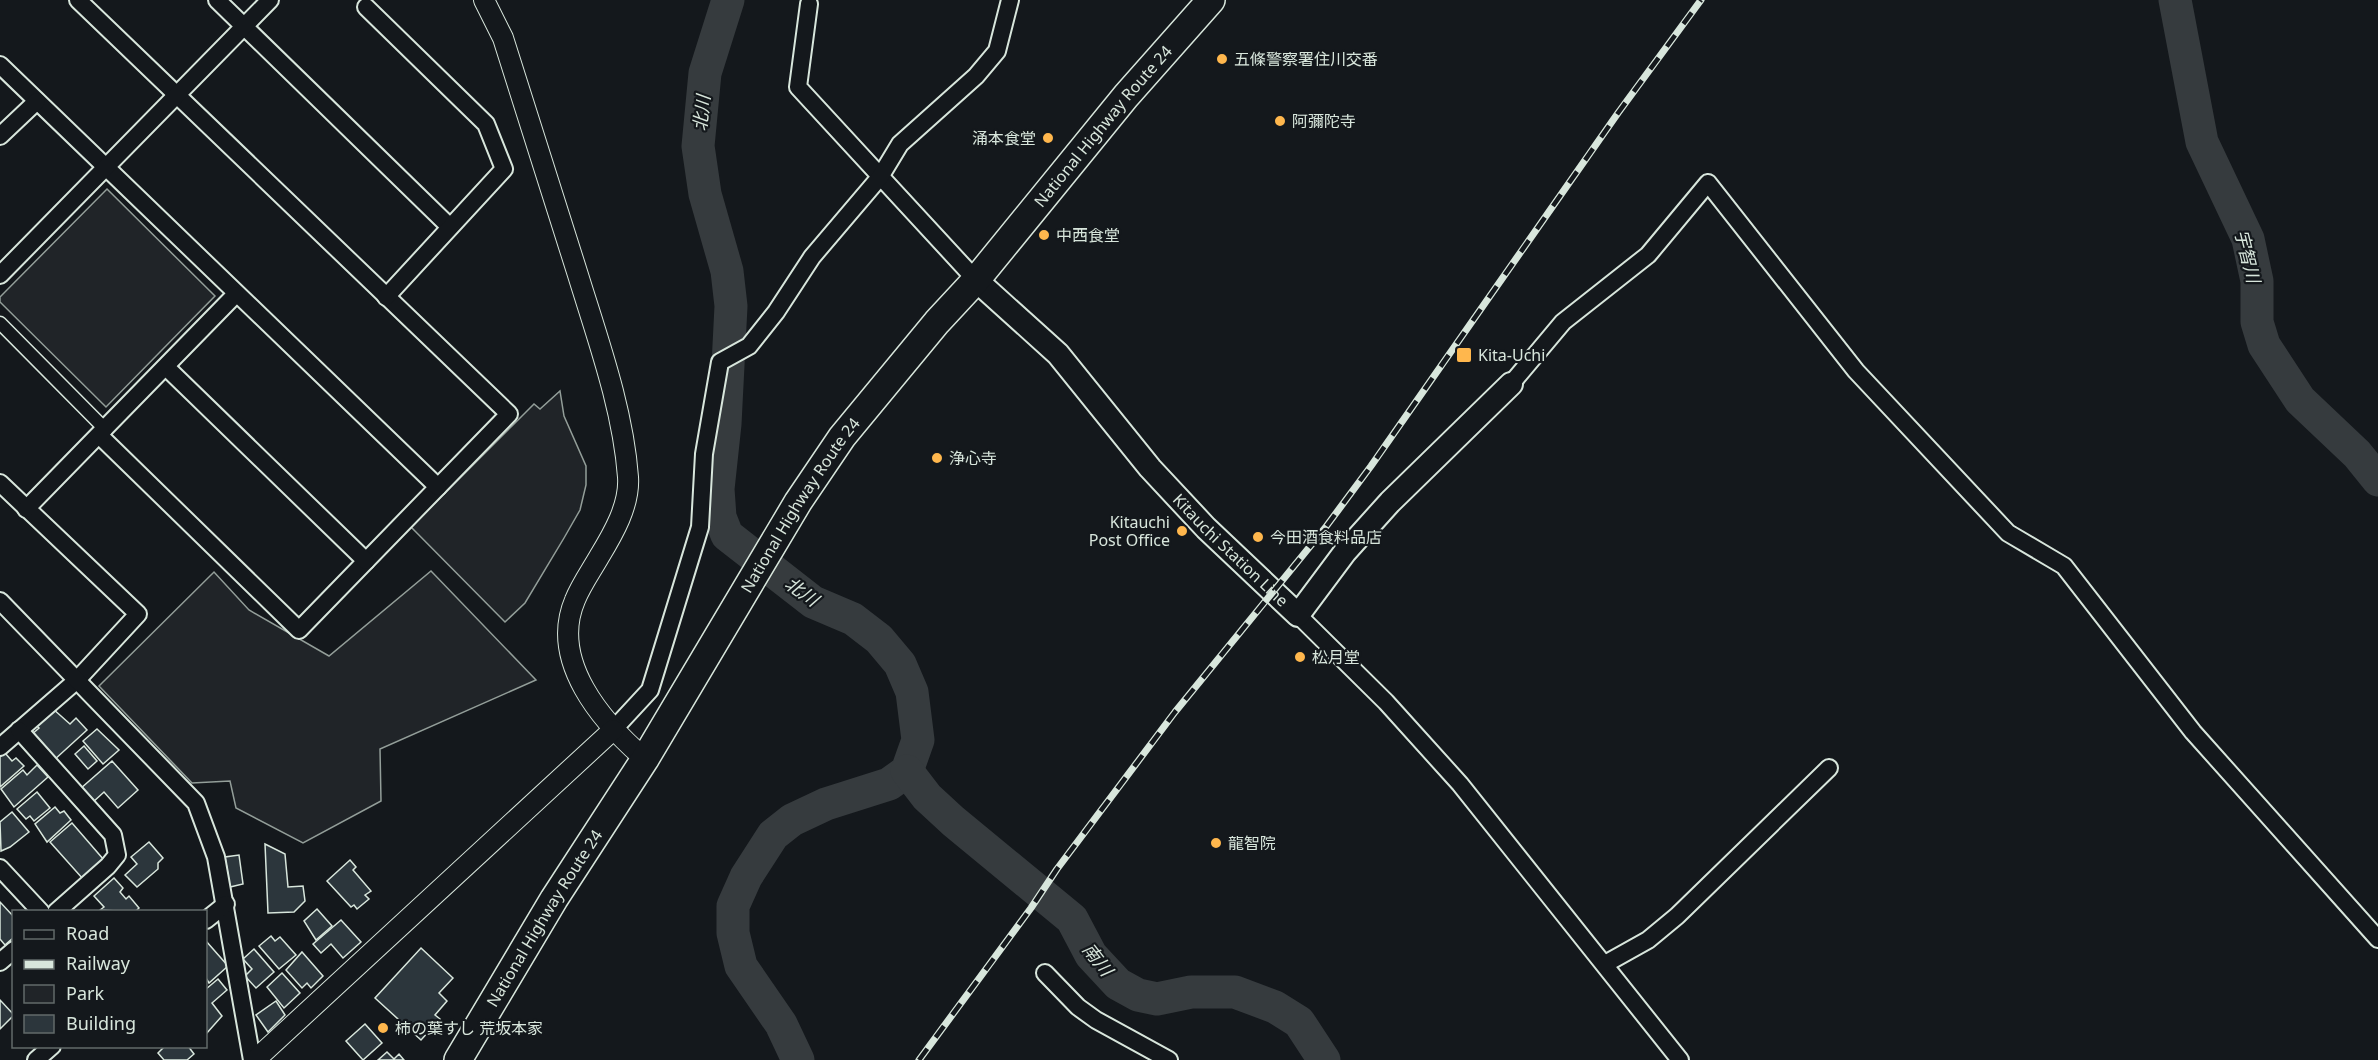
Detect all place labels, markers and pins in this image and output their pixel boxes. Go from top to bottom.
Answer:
place label: 五條警察署住川交番 [1234,48,1378,70]
marker: 五條警察署住川交番 [1215,52,1229,66]
place label: 阿彌陀寺 [1292,110,1356,132]
marker: 阿彌陀寺 [1273,114,1287,128]
place label: 涌本食堂 [972,127,1036,149]
marker: 涌本食堂 [1041,131,1055,145]
place label: 中西食堂 [1056,224,1120,246]
marker: 中西食堂 [1037,228,1051,242]
place label: Kita-Uchi [1478,344,1545,366]
marker: Kita-Uchi [1455,346,1473,364]
place label: 浄心寺 [949,447,997,469]
marker: 浄心寺 [930,451,944,465]
place label: Kitauchi Post Office [1089,511,1170,551]
marker: Kitauchi Post Office [1175,524,1189,538]
place label: 今田酒食料品店 [1270,526,1382,548]
marker: 今田酒食料品店 [1251,530,1265,544]
place label: 松月堂 [1312,646,1360,668]
marker: 松月堂 [1293,650,1307,664]
place label: 龍智院 [1228,832,1276,854]
marker: 龍智院 [1209,836,1223,850]
place label: 柿の葉すし 荒坂本家 [395,1017,543,1039]
marker: 柿の葉すし 荒坂本家 [376,1021,390,1035]

